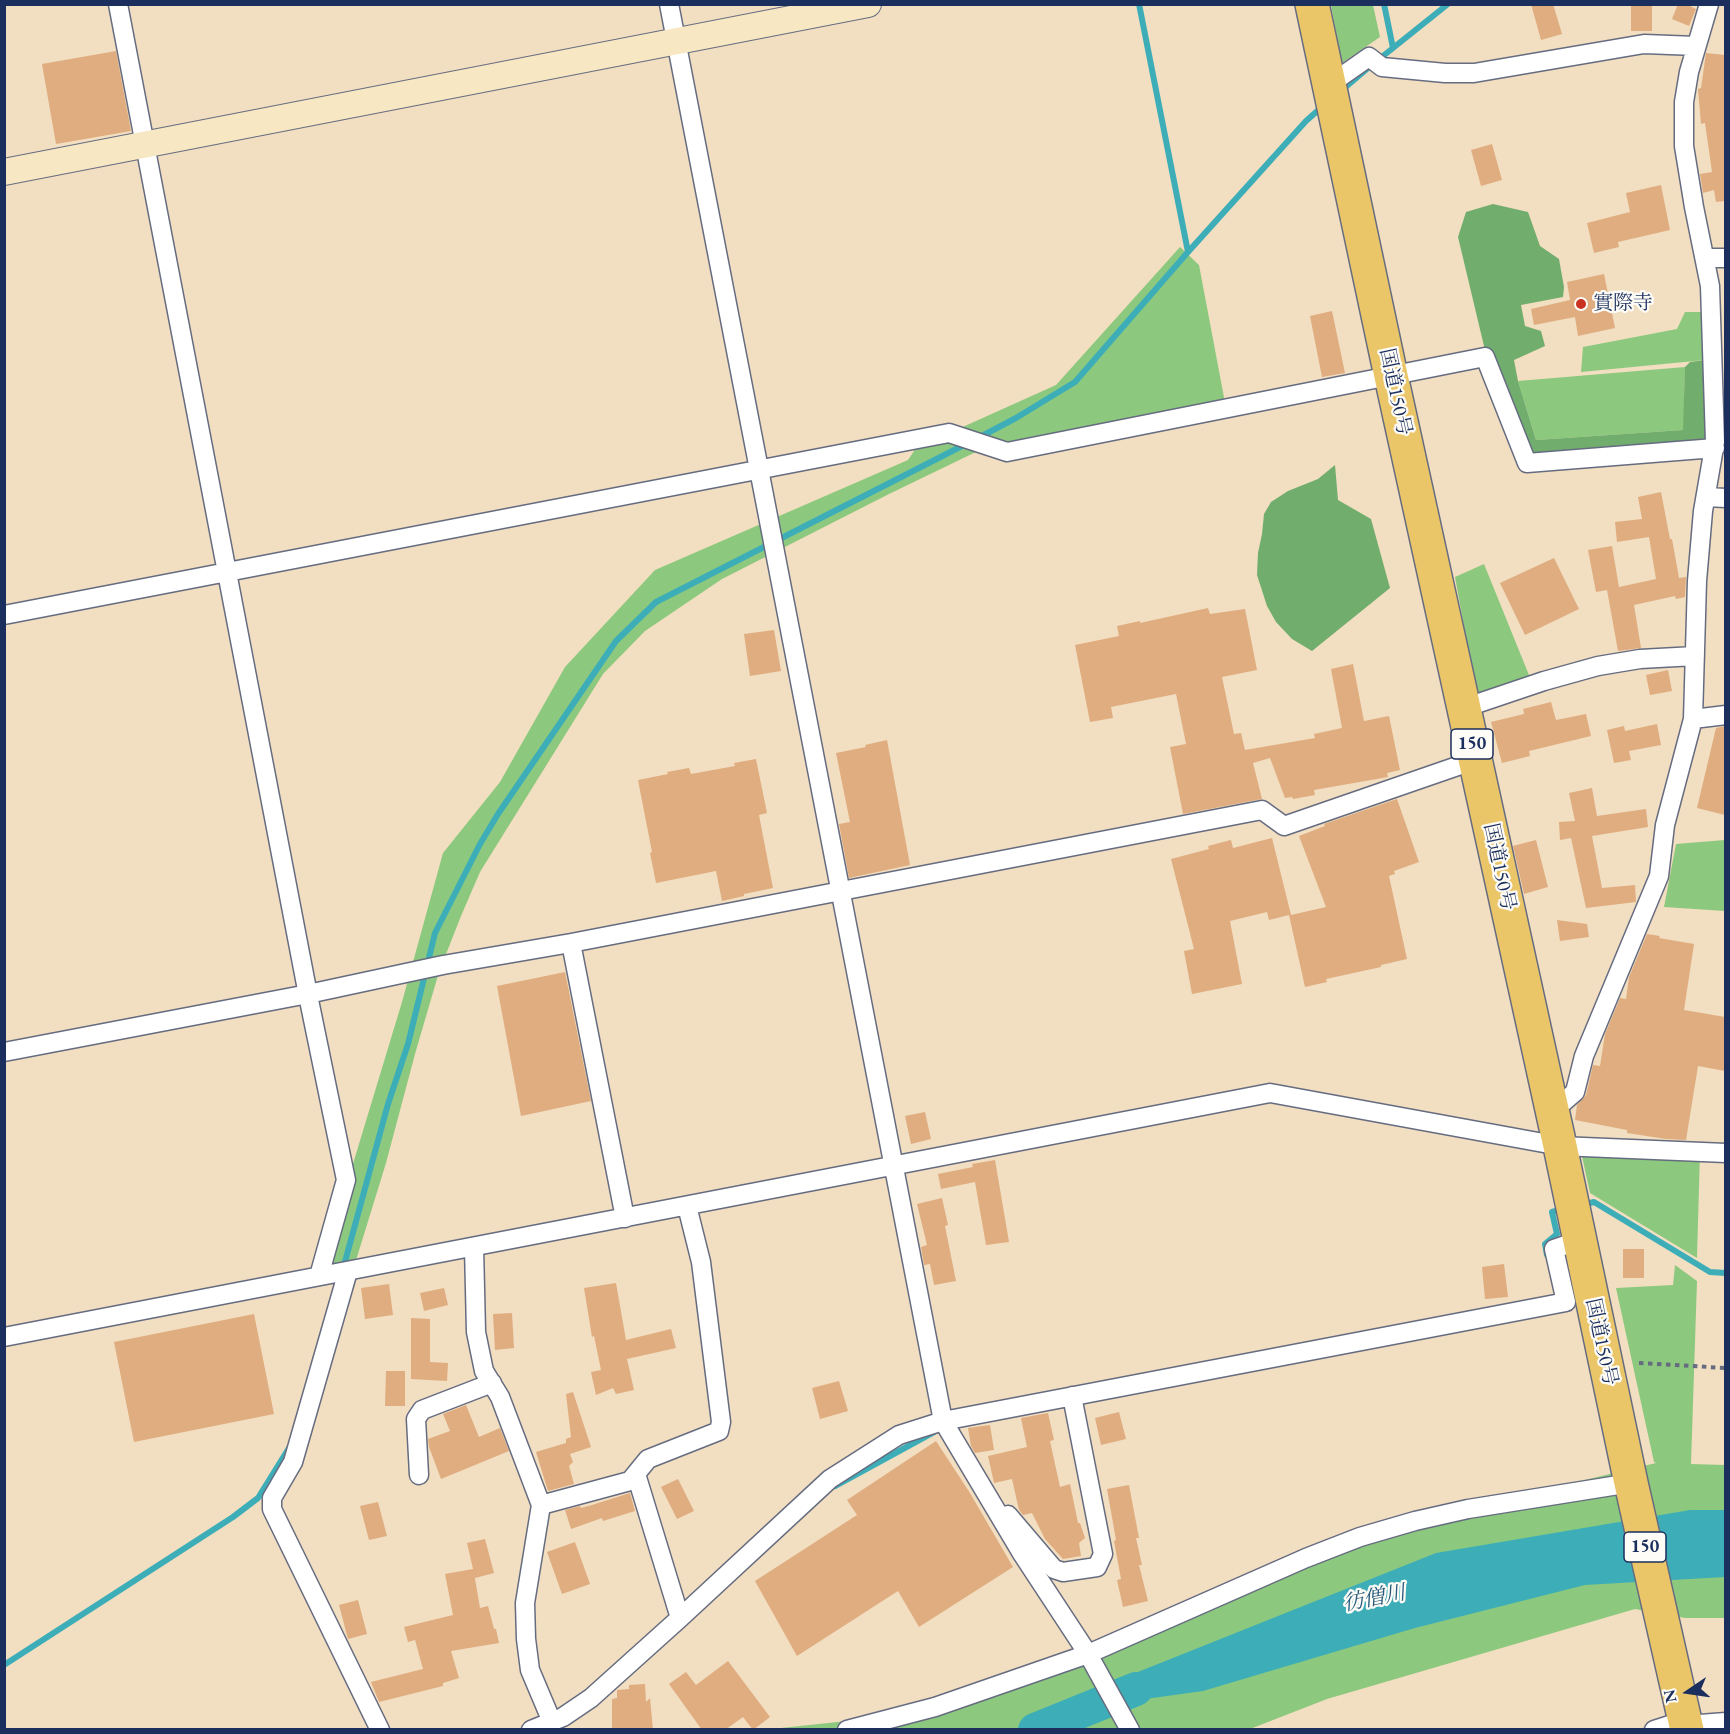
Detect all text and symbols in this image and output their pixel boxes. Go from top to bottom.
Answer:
place label: 實際寺 [1593,292,1653,316]
marker: 實際寺 [1574,297,1588,311]
street label: 国道150号 [1374,346,1416,438]
road number: 150 [1451,729,1493,759]
street label: 国道150号 [1478,821,1520,913]
street label: 国道150号 [1580,1296,1622,1388]
road number: 150 [1624,1532,1666,1562]
water label: 彷僧川 [1341,1581,1407,1617]
north arrow [1658,1662,1718,1722]
text: N [1658,1687,1682,1705]

